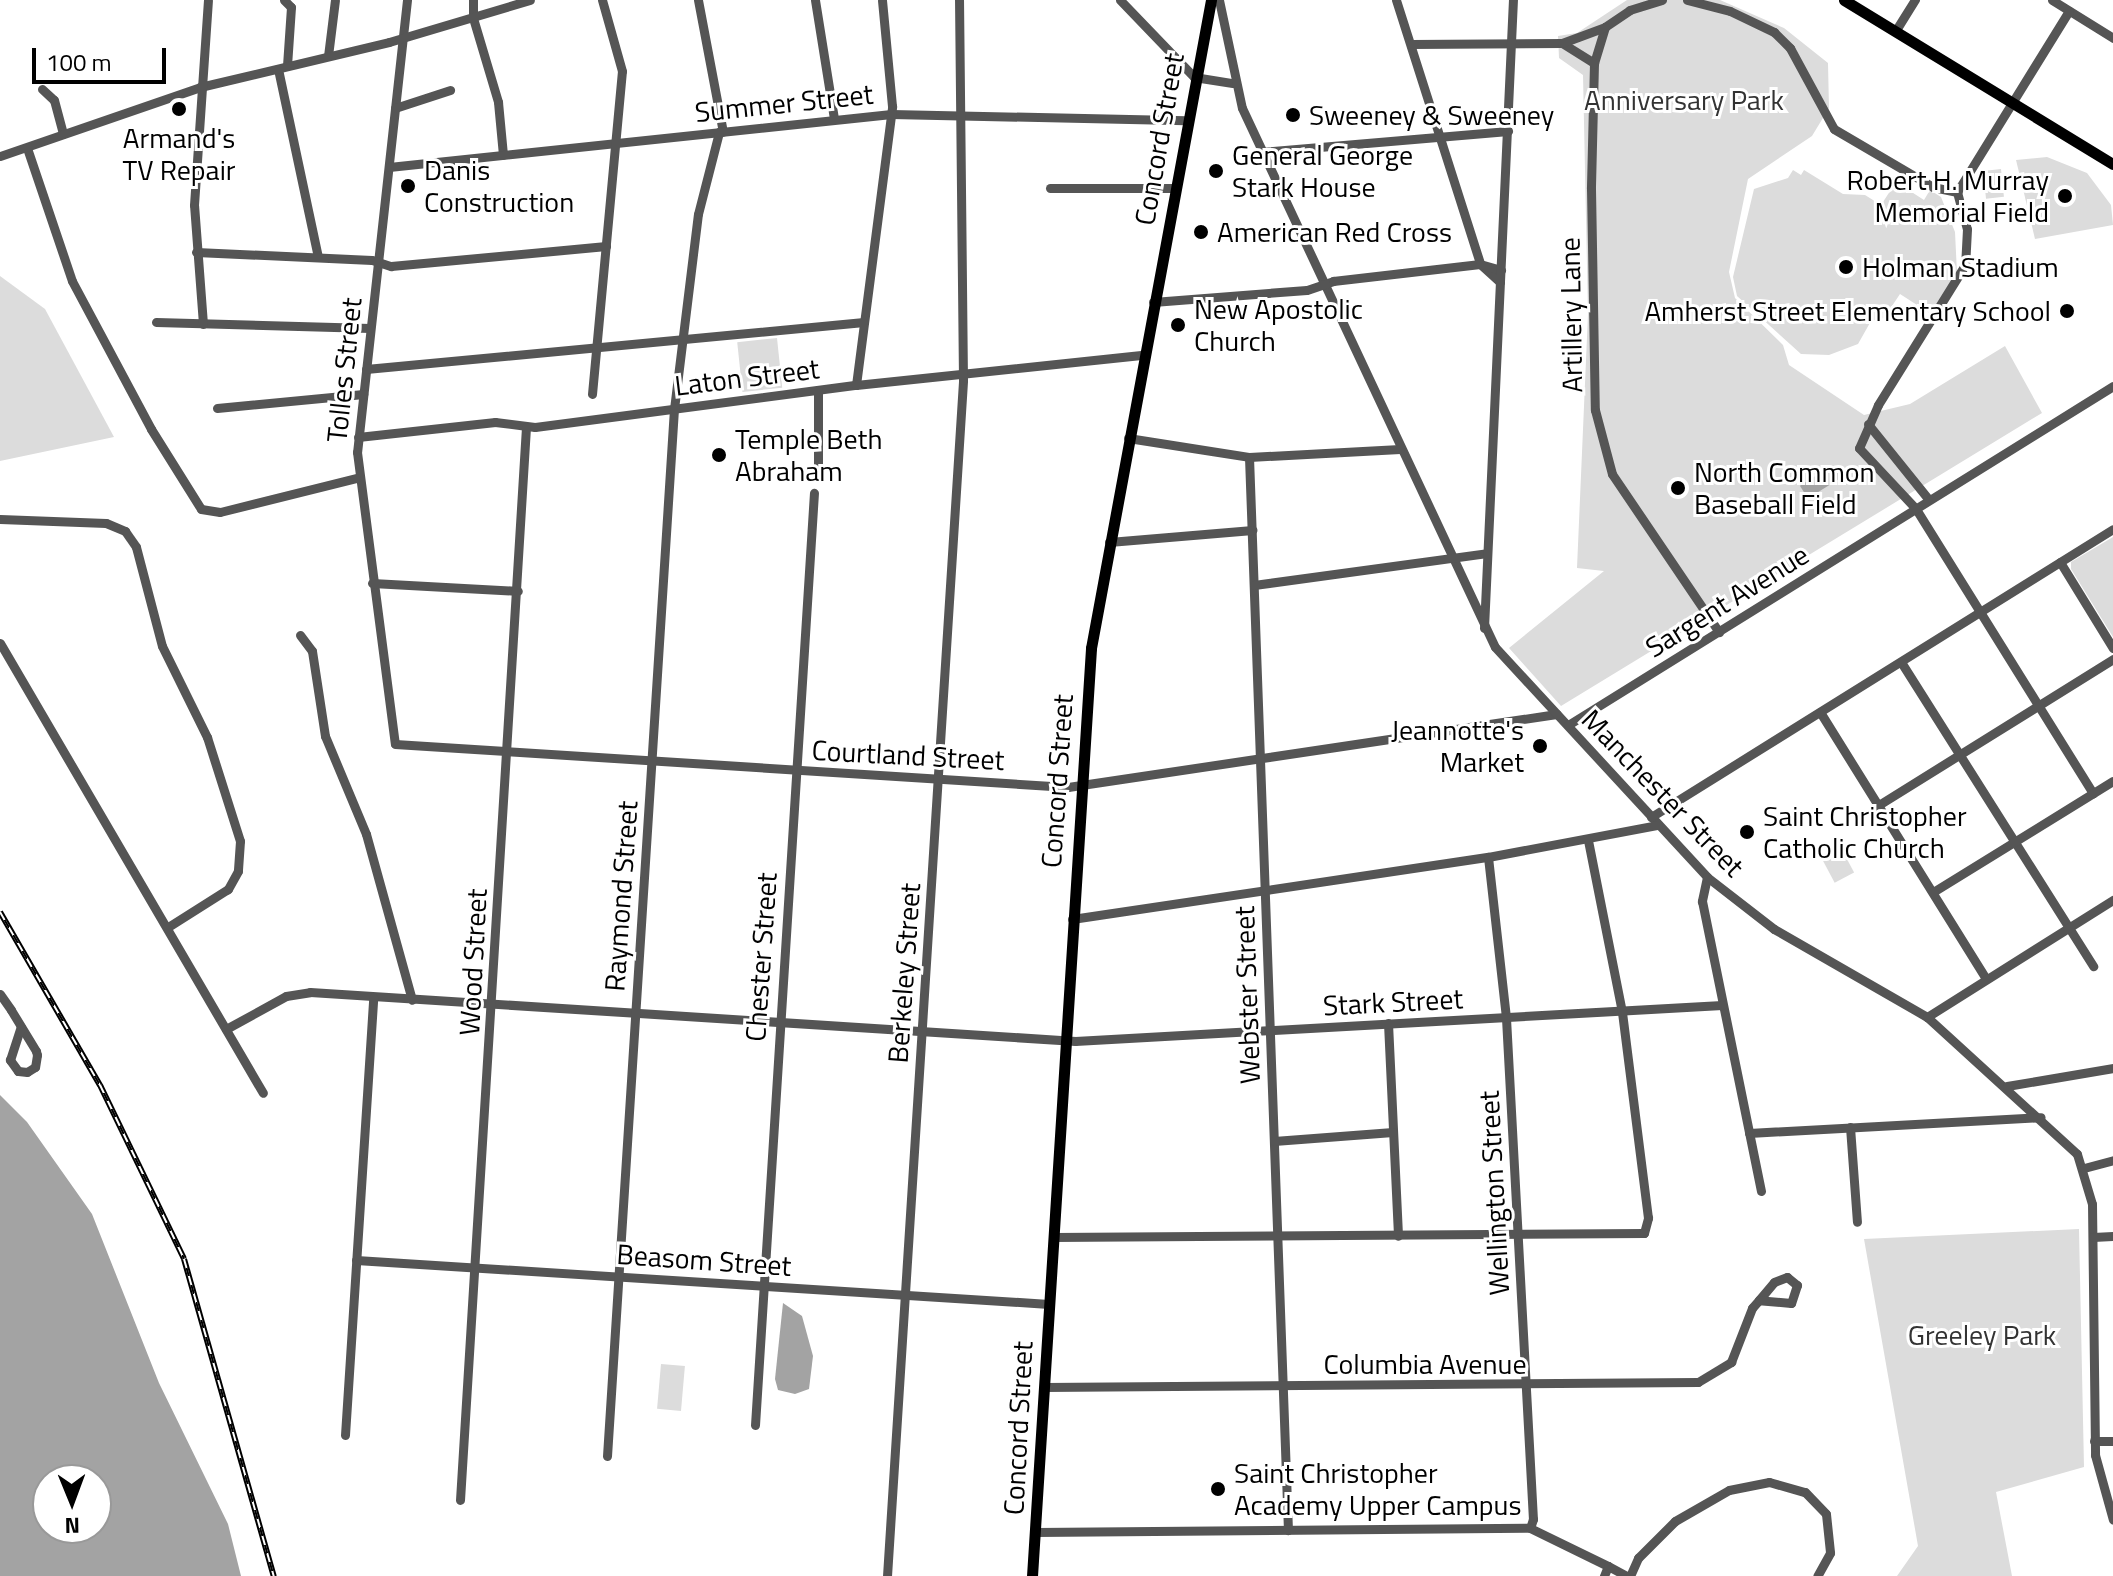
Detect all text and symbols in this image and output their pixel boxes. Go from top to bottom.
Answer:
scale bar [36,32,170,82]
text: 100 m [46,44,112,80]
street label: Concord Street [1127,50,1191,228]
street label: Summer Street [693,77,875,129]
park label: Anniversary Park [1584,83,1784,117]
place label: Sweeney & Sweeney [1309,98,1554,132]
marker: Armand's TV Repair [170,100,188,118]
marker: Sweeney & Sweeney [1284,106,1302,124]
place label: Armand's TV Repair [123,121,235,187]
place label: General George Stark House [1232,138,1413,204]
place label: Danis Construction [424,153,574,219]
marker: General George Stark House [1207,162,1225,180]
place label: Robert H. Murray Memorial Field [1846,163,2049,229]
marker: Danis Construction [399,177,417,195]
marker: Robert H. Murray Memorial Field [2056,187,2074,205]
place label: American Red Cross [1217,215,1452,249]
marker: American Red Cross [1192,223,1210,241]
street label: Artillery Lane [1553,237,1589,393]
place label: Holman Stadium [1862,250,2059,284]
marker: Holman Stadium [1837,258,1855,276]
place label: New Apostolic Church [1194,292,1363,358]
place label: Amherst Street Elementary School [1644,294,2051,328]
street label: Tolles Street [320,296,368,444]
marker: Amherst Street Elementary School [2058,302,2076,320]
marker: New Apostolic Church [1169,316,1187,334]
street label: Laton Street [673,351,821,403]
place label: Temple Beth Abraham [735,422,882,488]
marker: Temple Beth Abraham [710,446,728,464]
place label: North Common Baseball Field [1694,455,1875,521]
marker: North Common Baseball Field [1669,479,1687,497]
street label: Sargent Avenue [1639,538,1815,664]
street label: Concord Street [1034,693,1080,869]
street label: Manchester Street [1575,703,1751,883]
place label: Jeannotte's Market [1391,713,1524,779]
street label: Courtland Street [811,733,1005,777]
marker: Jeannotte's Market [1531,737,1549,755]
place label: Saint Christopher Catholic Church [1763,799,1967,865]
street label: Raymond Street [598,800,644,992]
marker: Saint Christopher Catholic Church [1738,823,1756,841]
street label: Chester Street [738,871,784,1043]
street label: Berkeley Street [881,882,927,1064]
street label: Wood Street [452,888,494,1036]
street label: Webster Street [1227,905,1267,1085]
street label: Stark Street [1322,982,1464,1022]
street label: Wellington Street [1472,1090,1516,1296]
street label: Beasom Street [616,1237,792,1283]
park label: Greeley Park [1908,1318,2056,1352]
street label: Concord Street [997,1340,1039,1516]
street label: Columbia Avenue [1323,1347,1527,1381]
place label: Saint Christopher Academy Upper Campus [1234,1456,1521,1522]
north arrow [32,1464,112,1544]
marker: Saint Christopher Academy Upper Campus [1209,1480,1227,1498]
text: N [64,1509,80,1543]

